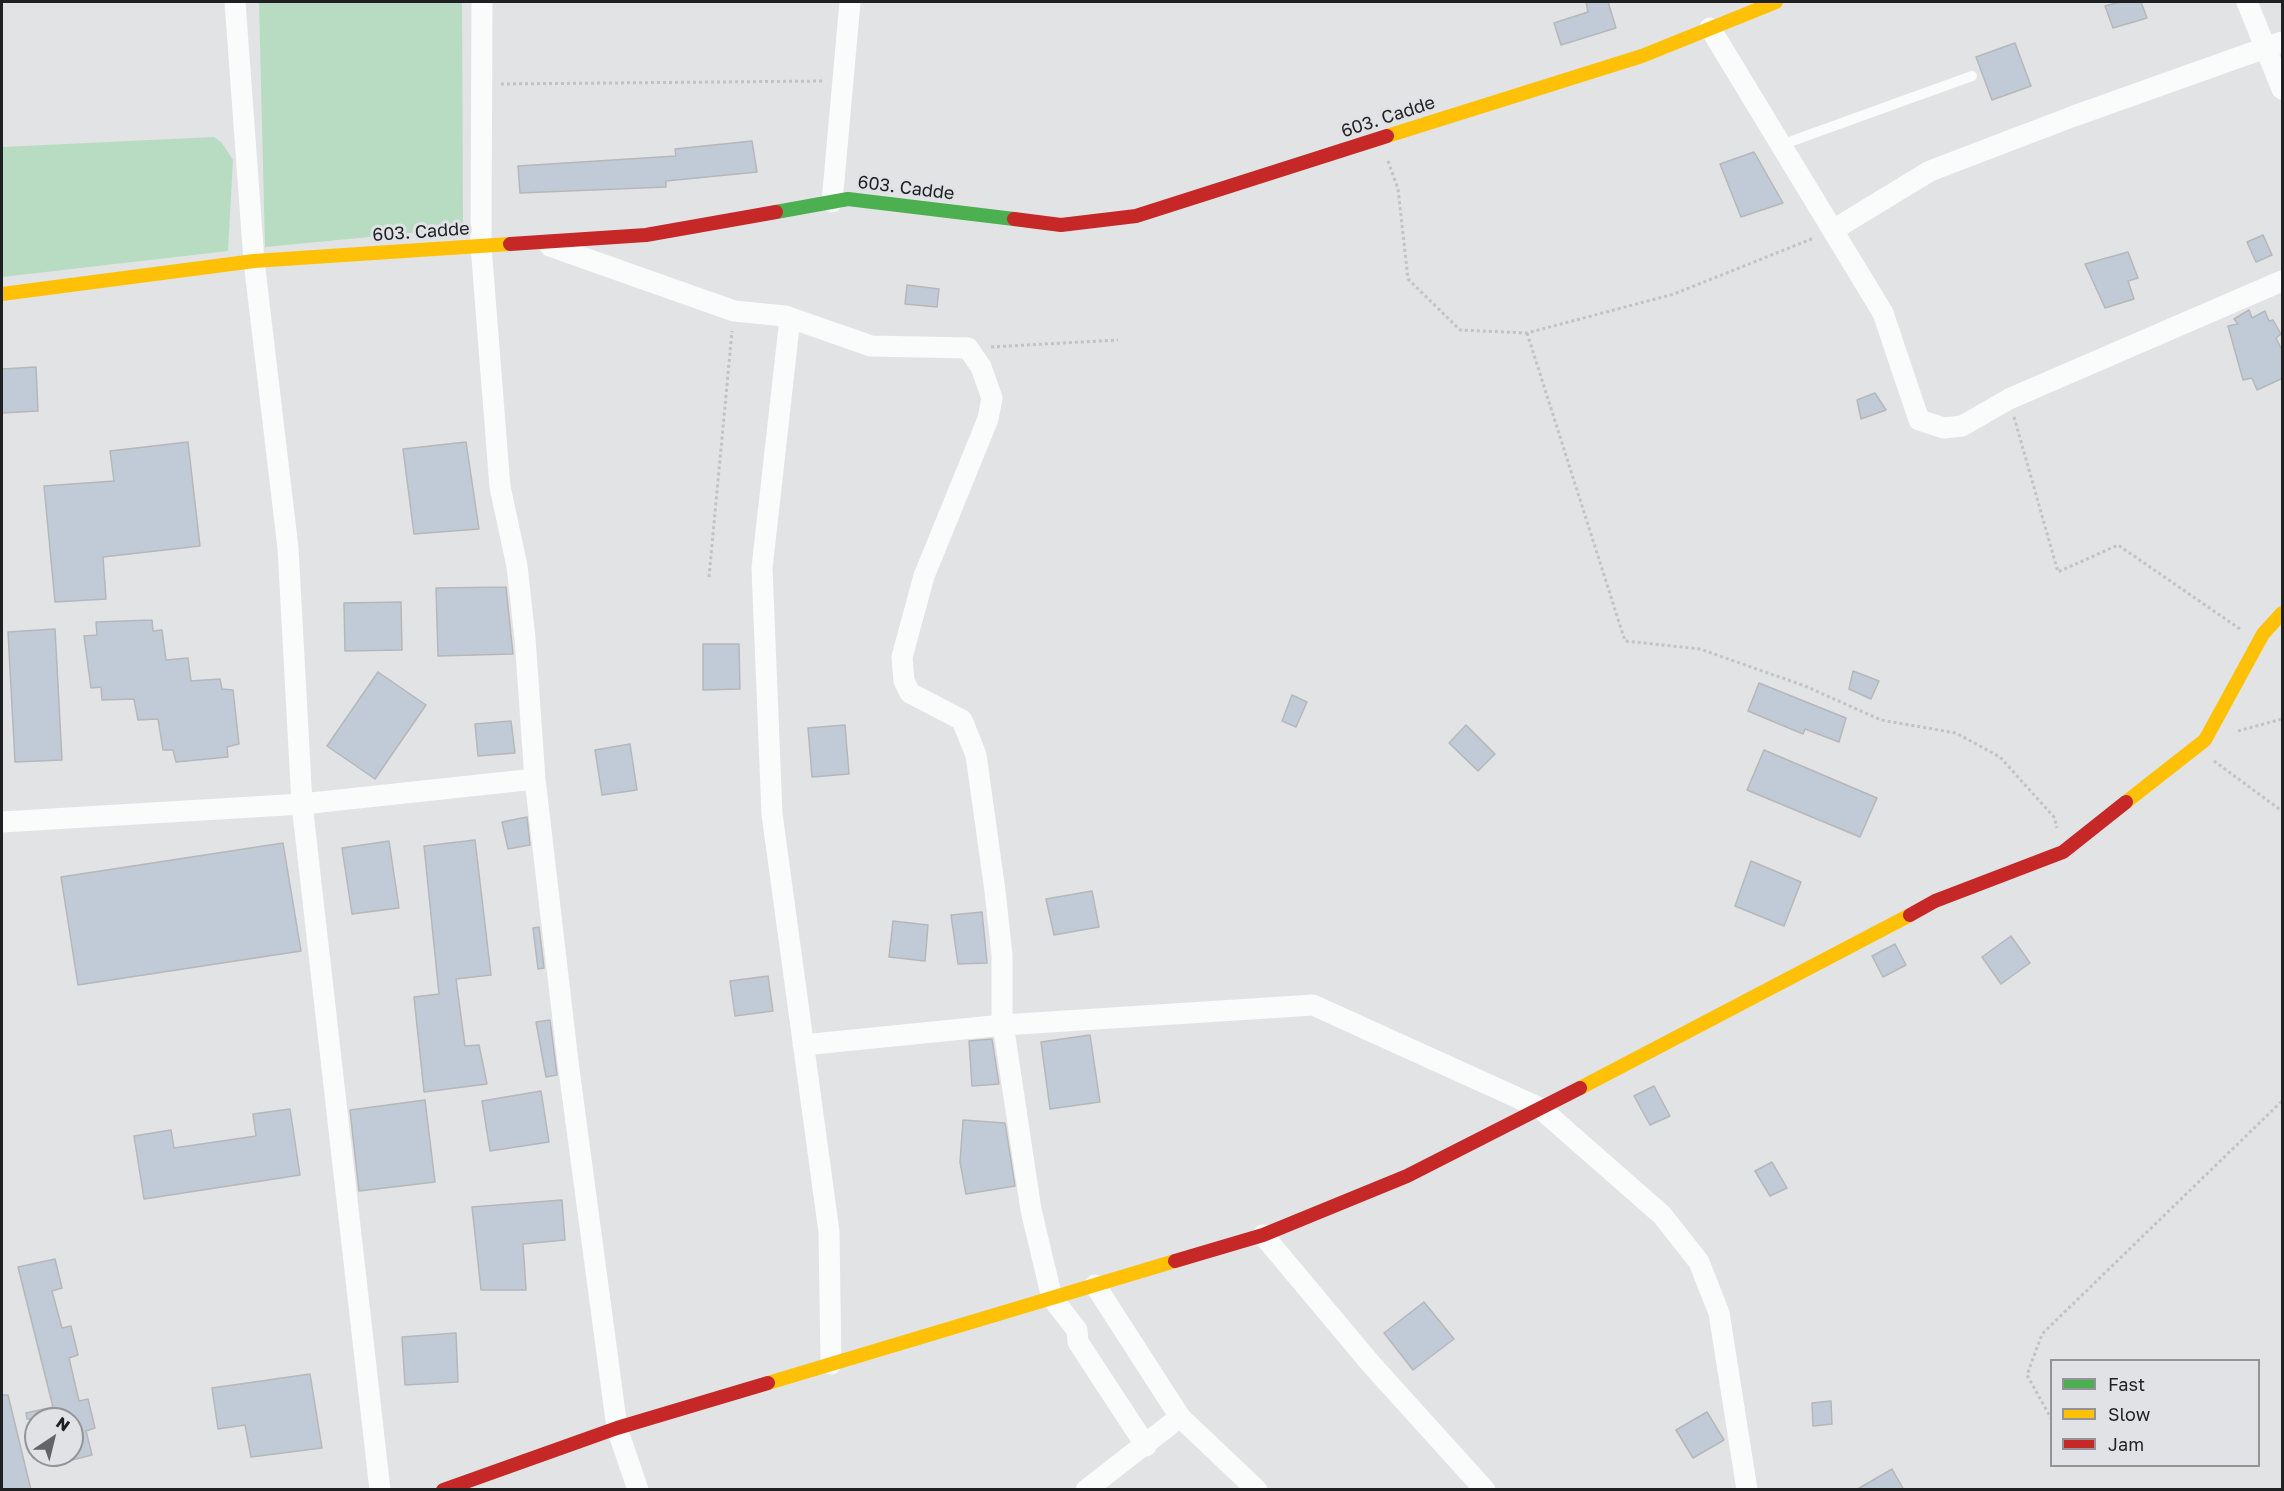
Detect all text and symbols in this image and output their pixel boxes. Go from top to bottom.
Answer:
street label: 603. Cadde [1338,92,1438,142]
street label: 603. Cadde [856,171,956,205]
street label: 603. Cadde [372,218,470,246]
legend [2050,1359,2260,1467]
text: Fast [2108,1373,2145,1395]
text: Slow [2108,1403,2150,1425]
north arrow [24,1407,84,1467]
text: N [52,1412,74,1436]
text: Jam [2108,1433,2144,1455]

